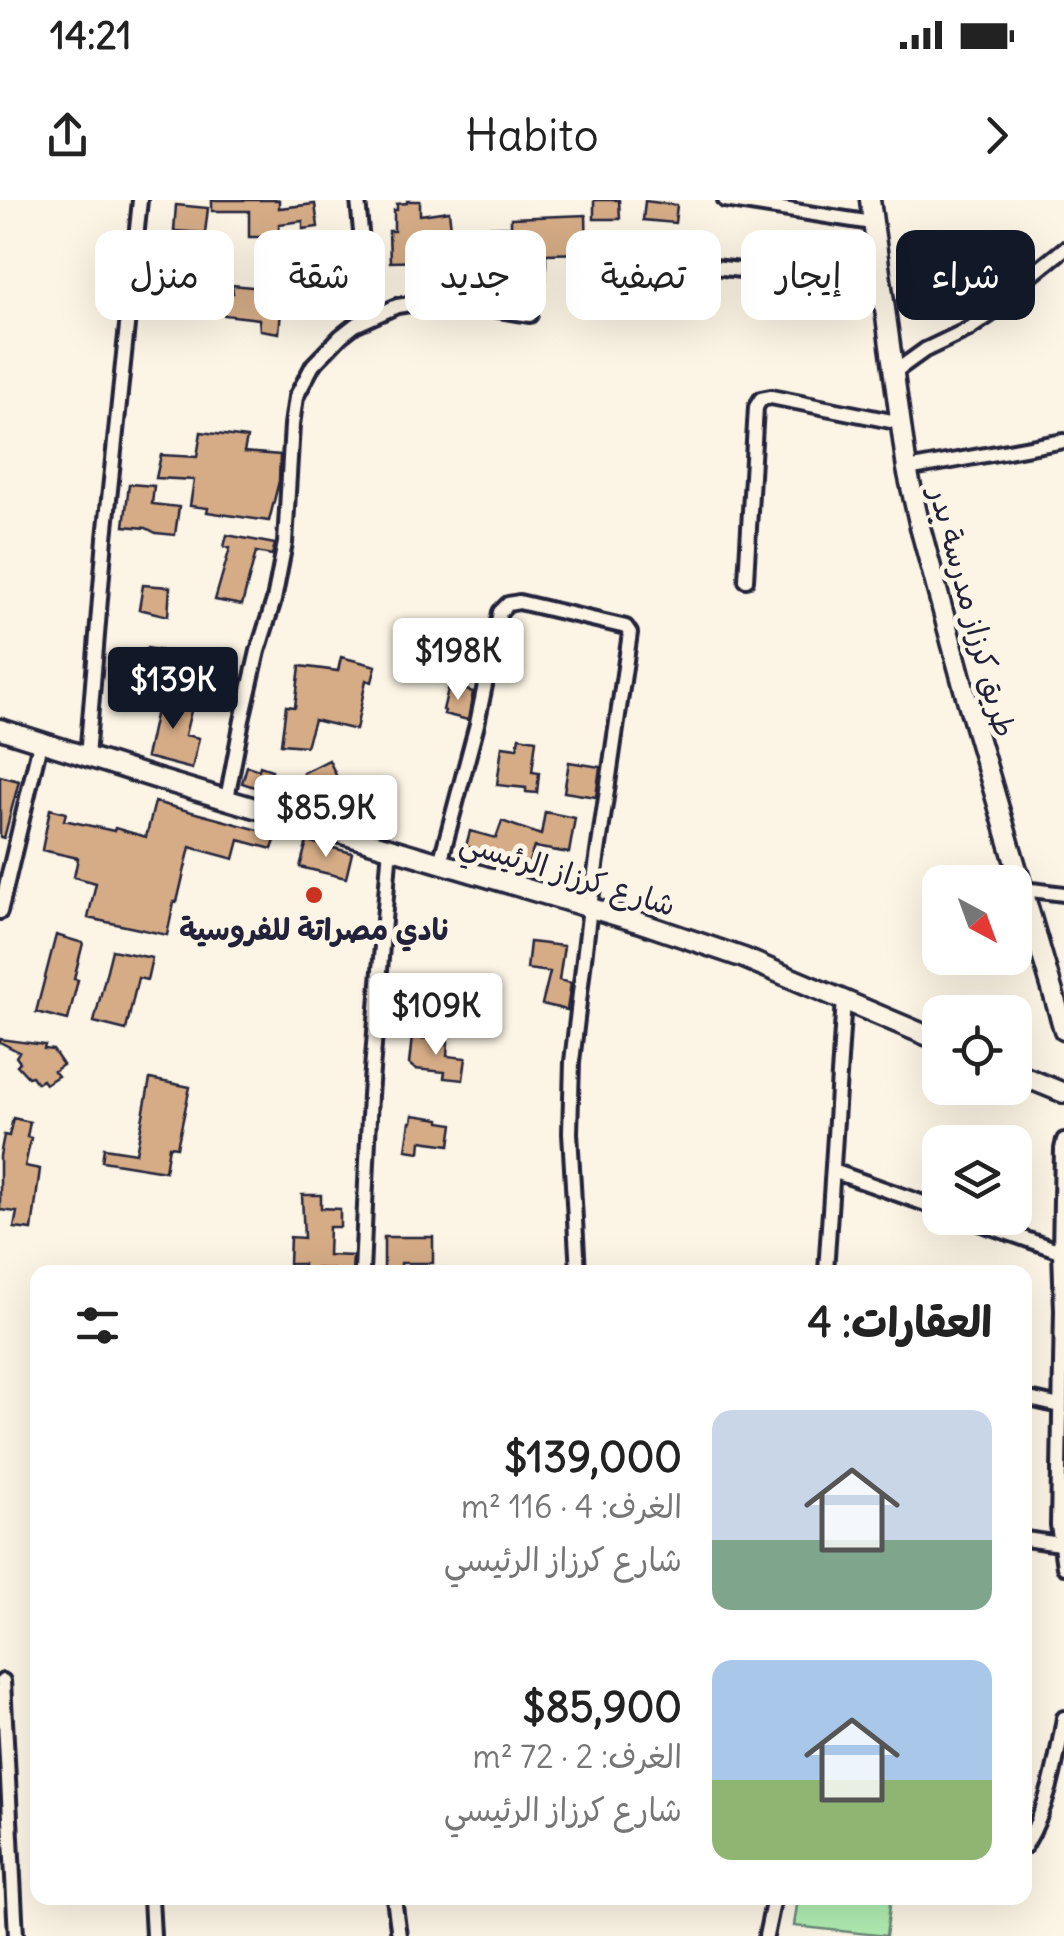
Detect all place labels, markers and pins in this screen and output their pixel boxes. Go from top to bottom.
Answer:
pin: $198K [388,618,528,703]
pin: $139K [103,647,243,732]
pin: $85.9K [245,775,407,860]
marker: نادي مصراتة للفروسية [303,884,325,906]
place label: نادي مصراتة للفروسية [179,910,449,952]
pin: $109K [366,973,506,1058]

